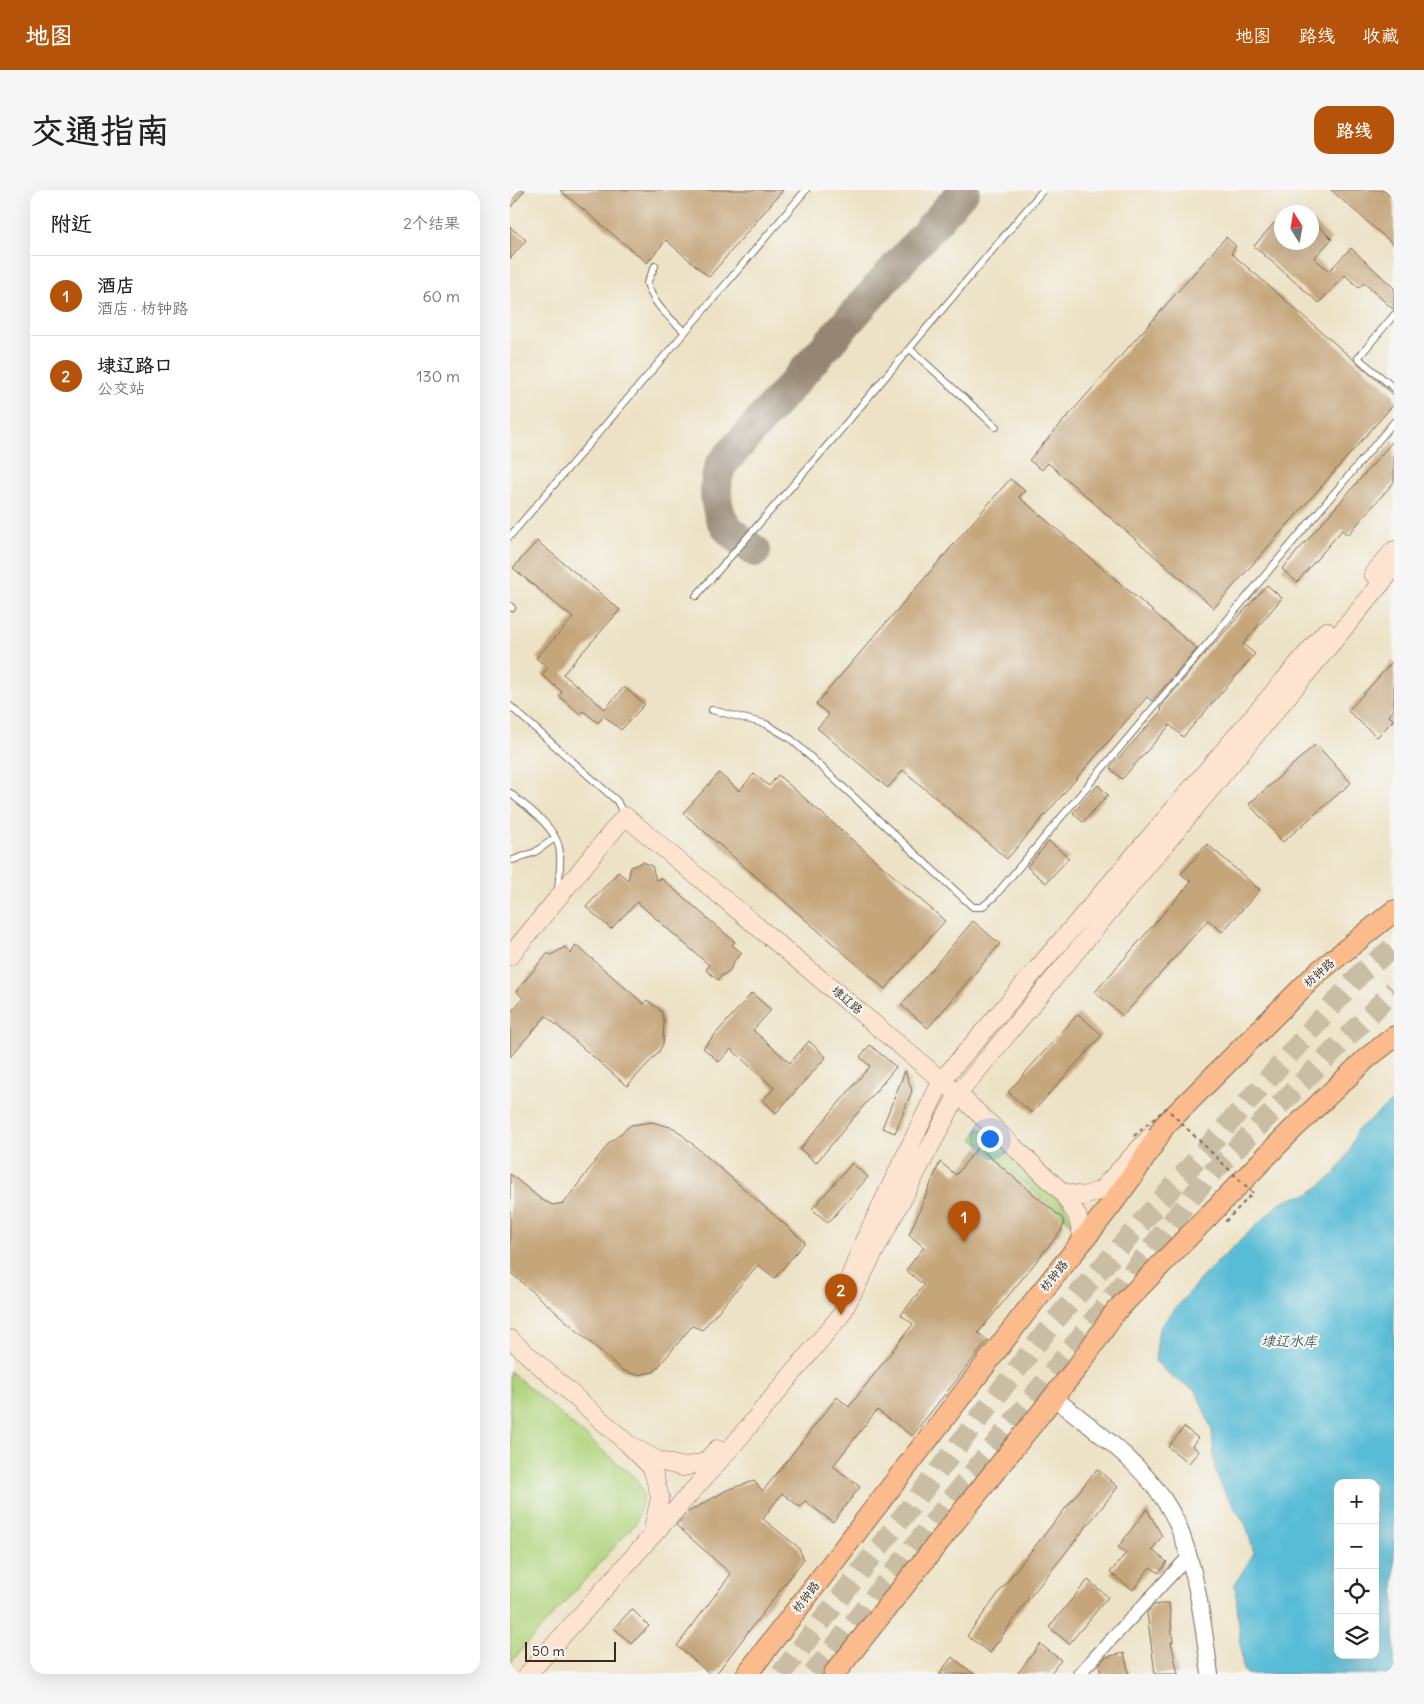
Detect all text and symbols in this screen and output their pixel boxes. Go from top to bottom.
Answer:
text: 地图 [25,20,73,50]
text: 地图 [1235,24,1271,47]
text: 路线 [1299,24,1335,47]
text: 收藏 [1363,24,1399,47]
button: 路线 [1314,106,1394,154]
text: 交通指南 [30,108,170,152]
north arrow [1274,205,1319,250]
text: 附近 [50,210,92,237]
text: 2个结果 [403,213,460,233]
text: 酒店 [97,273,135,297]
text: 1 [63,286,69,306]
text: 60 m [422,286,460,306]
text: 酒店 · 枋钟路 [97,298,188,318]
text: 埭辽路口 [97,353,173,377]
text: 2 [62,366,70,386]
text: 130 m [416,366,460,386]
text: 公交站 [97,378,145,398]
street label: 枋钟路 [1300,955,1337,990]
street label: 埭辽路 [829,982,866,1017]
your location [977,1126,1003,1152]
pin: 1 [948,1201,980,1242]
street label: 枋钟路 [1036,1257,1071,1294]
pin: 2 [825,1274,857,1315]
water label: 埭辽水库 [1261,1332,1318,1350]
map controls [1334,1479,1379,1659]
button: + [1334,1479,1379,1524]
button: − [1334,1524,1379,1569]
button: locate [1334,1569,1379,1614]
street label: 枋钟路 [789,1578,823,1615]
button: layers [1334,1614,1379,1659]
scale bar [525,1639,616,1662]
text: 50 m [532,1642,565,1660]

